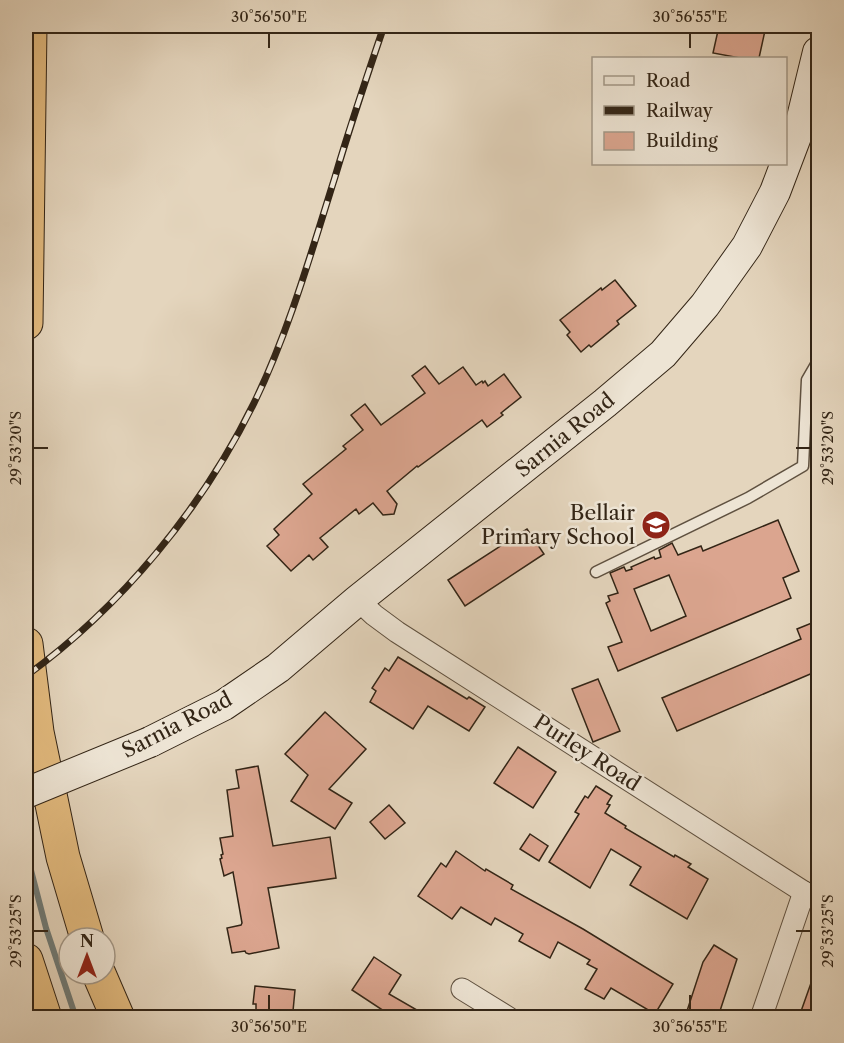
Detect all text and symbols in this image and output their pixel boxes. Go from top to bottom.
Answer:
text: 30°56'50"E [231,7,307,26]
text: 30°56'55"E [653,7,727,26]
legend [592,57,787,165]
text: Road [646,70,691,92]
text: Railway [646,100,714,122]
text: Building [646,130,718,152]
street label: Sarnia Road [510,387,619,482]
text: 29°53'20"S [6,411,25,485]
text: 29°53'20"S [818,411,837,485]
place label: Bellair Primary School [481,500,635,549]
school or university icon: Bellair Primary School [640,509,672,541]
street label: Sarnia Road [118,686,236,763]
street label: Purley Road [529,709,645,796]
text: 29°53'25"S [6,894,25,968]
text: 29°53'25"S [818,894,837,968]
north arrow [57,926,117,986]
text: N [80,931,94,951]
text: 30°56'50"E [231,1017,307,1036]
text: 30°56'55"E [653,1017,727,1036]

